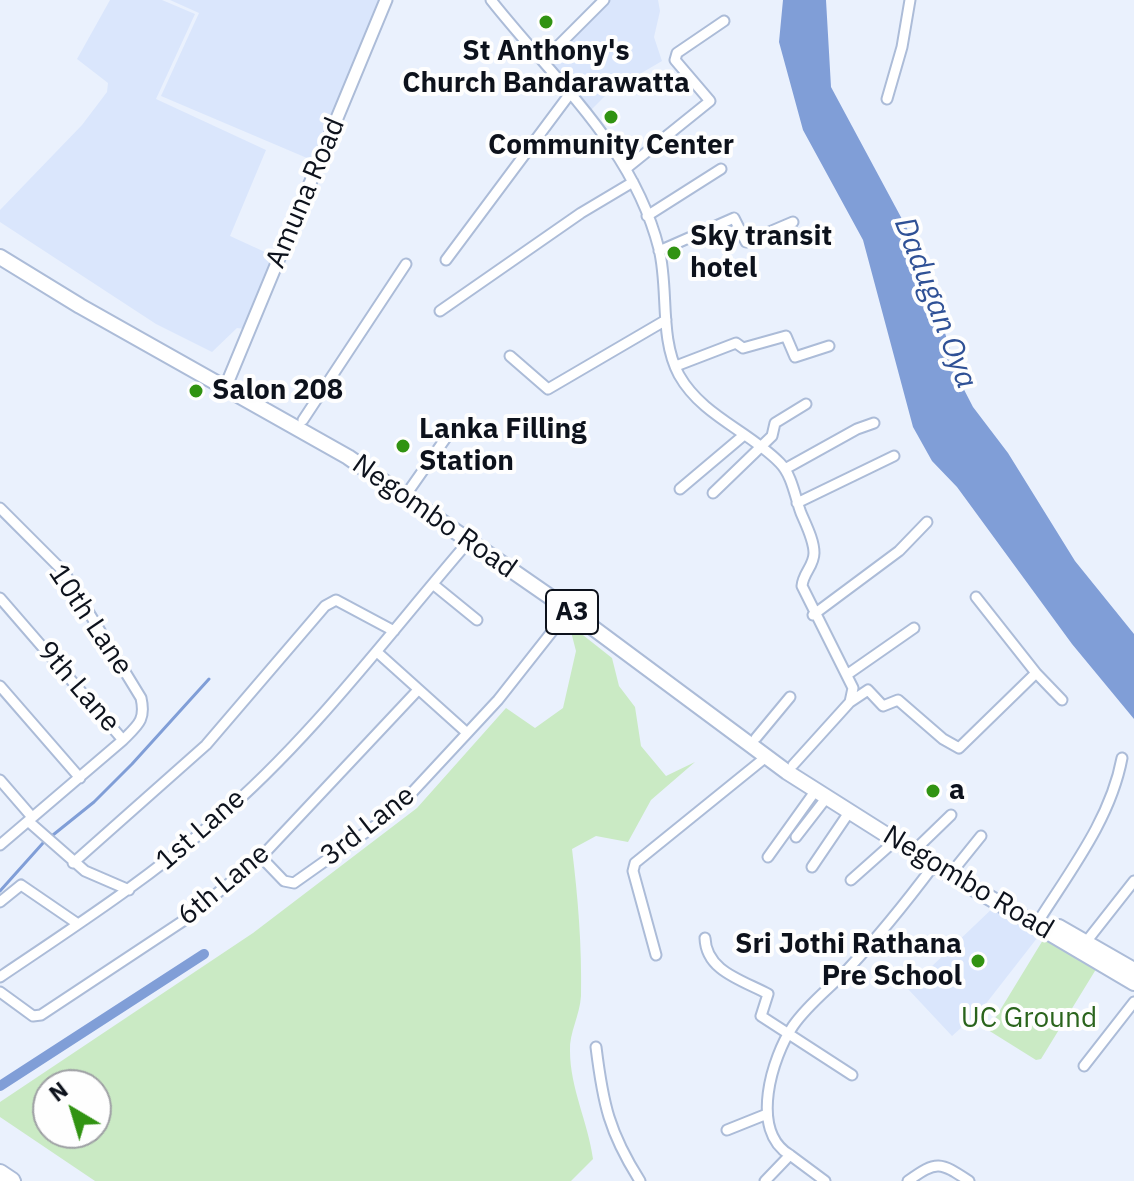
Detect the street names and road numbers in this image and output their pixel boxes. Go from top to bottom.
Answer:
street label: Amuna Road [259,113,353,273]
street label: Negombo Road [345,448,523,586]
street label: 10th Lane [41,558,139,682]
road number: A3 [546,590,598,634]
street label: 9th Lane [29,635,127,739]
street label: 3rd Lane [314,779,422,873]
street label: 1st Lane [150,782,252,878]
street label: Negombo Road [877,819,1059,947]
street label: 6th Lane [171,837,277,933]

